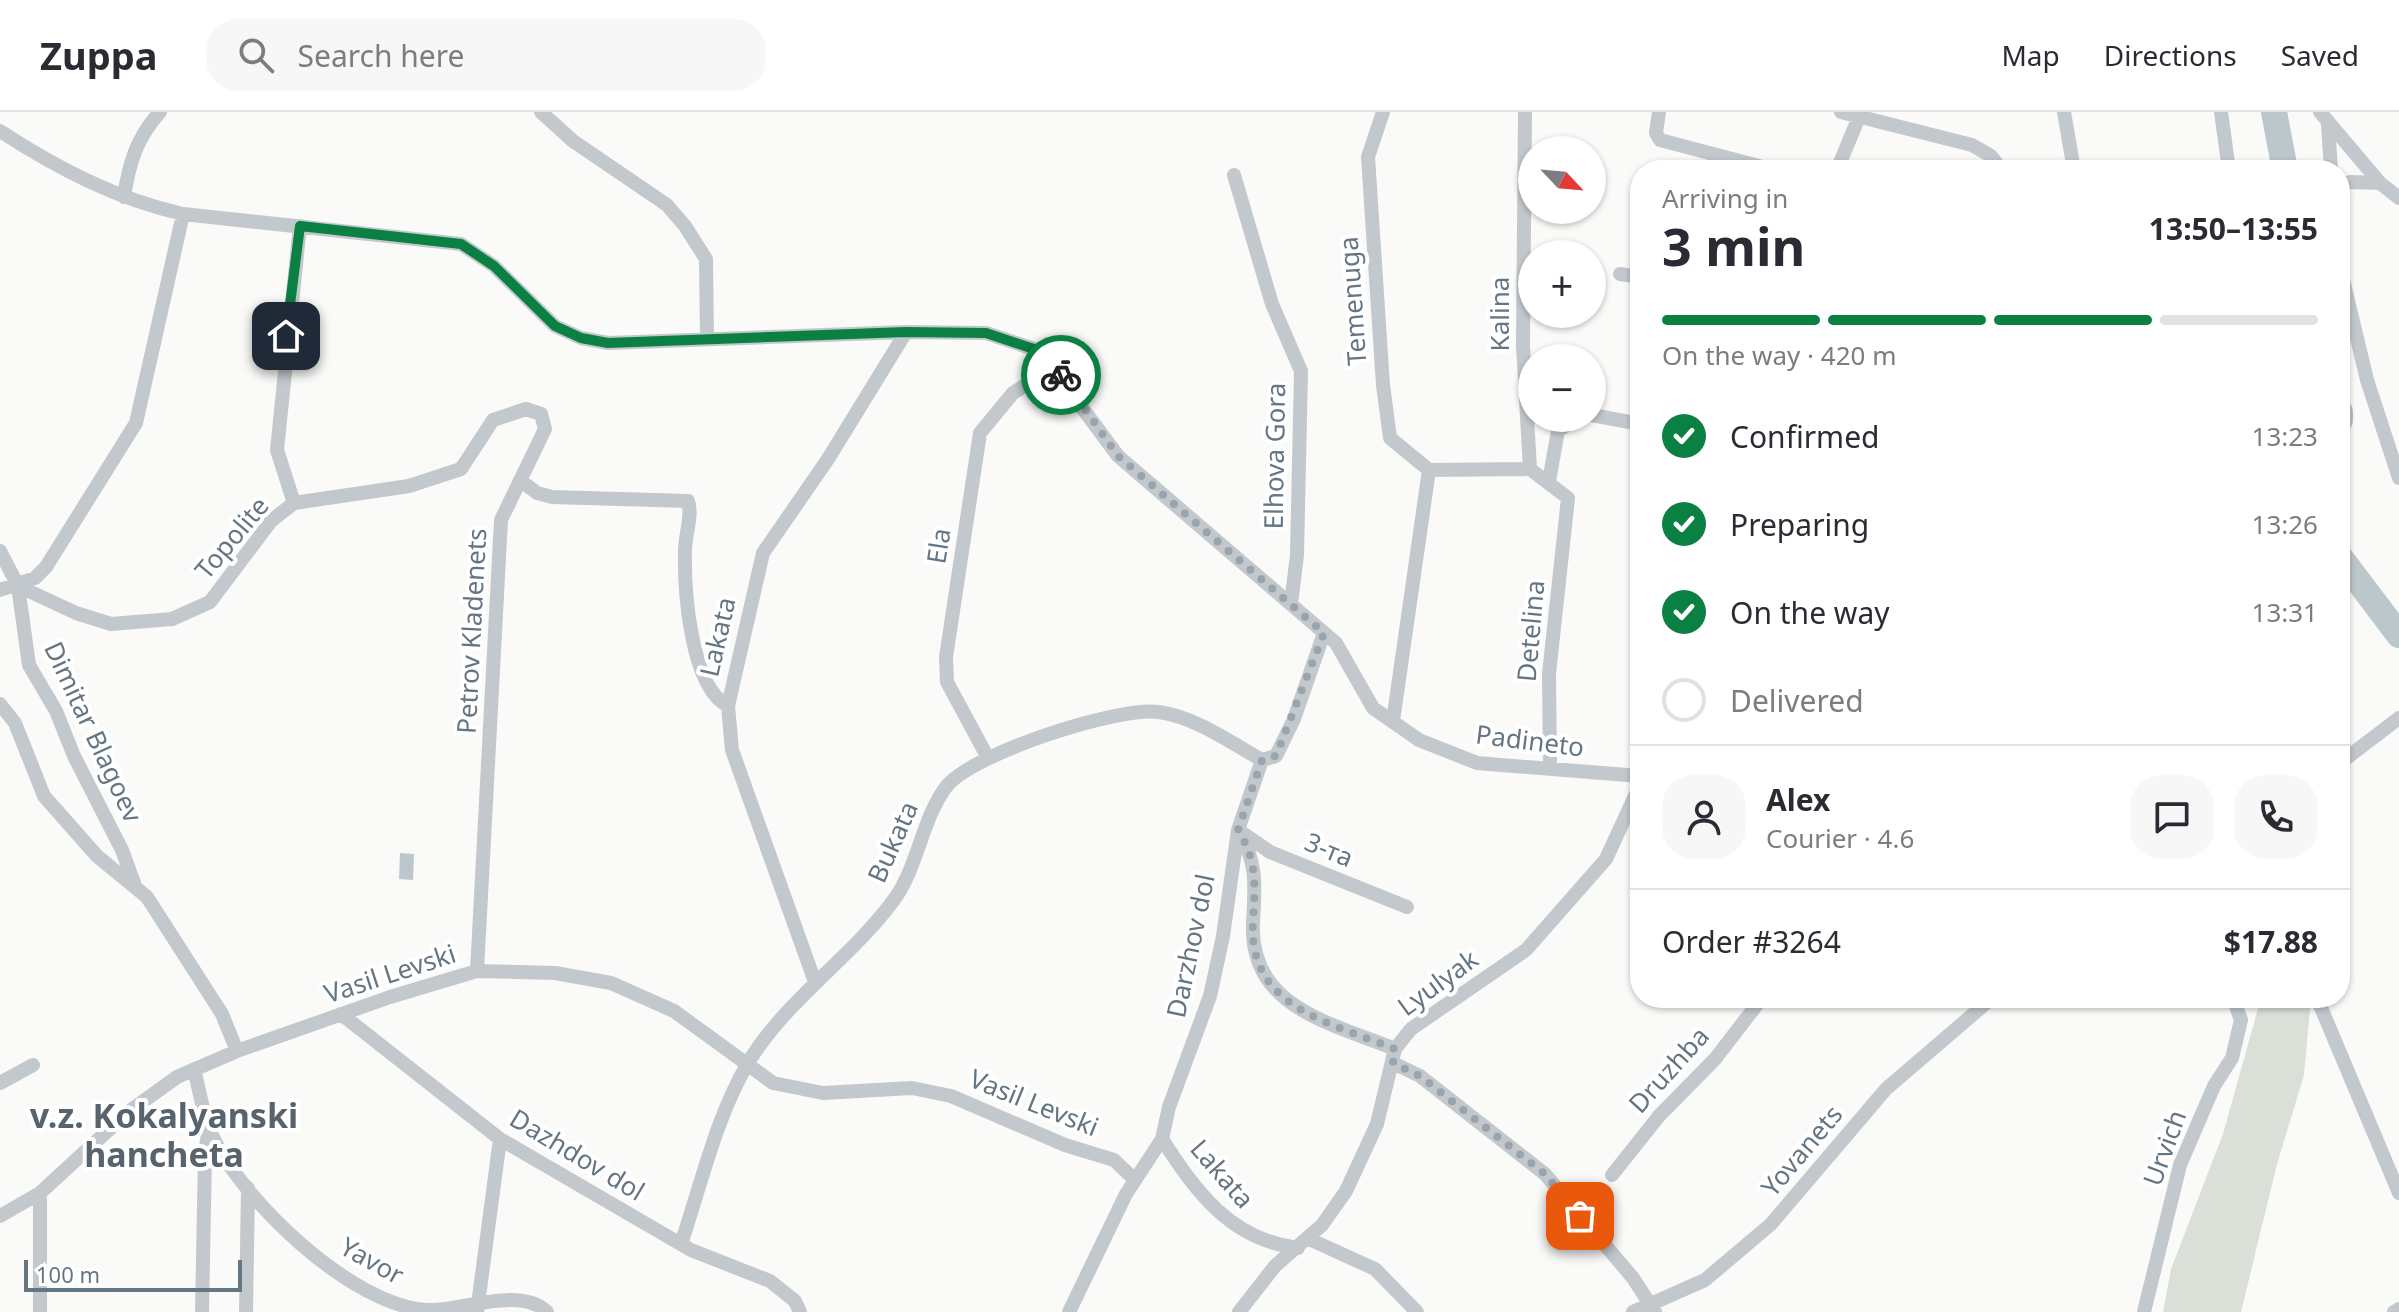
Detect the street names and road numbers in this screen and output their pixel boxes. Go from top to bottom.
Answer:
street label: Temenuga [1330,235,1374,367]
street label: Kalina [1481,277,1517,351]
street label: Elhova Gora [1255,382,1293,530]
street label: Topolite [186,488,276,586]
street label: Ela [917,525,959,566]
street label: Petrov Kladenets [448,527,494,735]
street label: Detelina [1508,579,1552,683]
street label: Lakata [690,593,744,680]
street label: Dimitar Blagoev [36,635,152,828]
street label: Padineto [1474,716,1586,765]
street label: Bukata [858,795,926,888]
street label: 3-та [1300,823,1359,875]
street label: Darzhov dol [1157,871,1223,1021]
street label: Vasil Levski [319,935,460,1011]
street label: Lyulyak [1390,941,1485,1024]
street label: Druzhba [1620,1018,1717,1120]
street label: Vasil Levski [964,1060,1104,1144]
street label: Yovanets [1752,1097,1850,1204]
street label: Dazhdov dol [503,1100,652,1209]
street label: Urvich [2134,1105,2194,1191]
street label: Lakata [1183,1131,1263,1216]
street label: Yavor [334,1228,411,1292]

